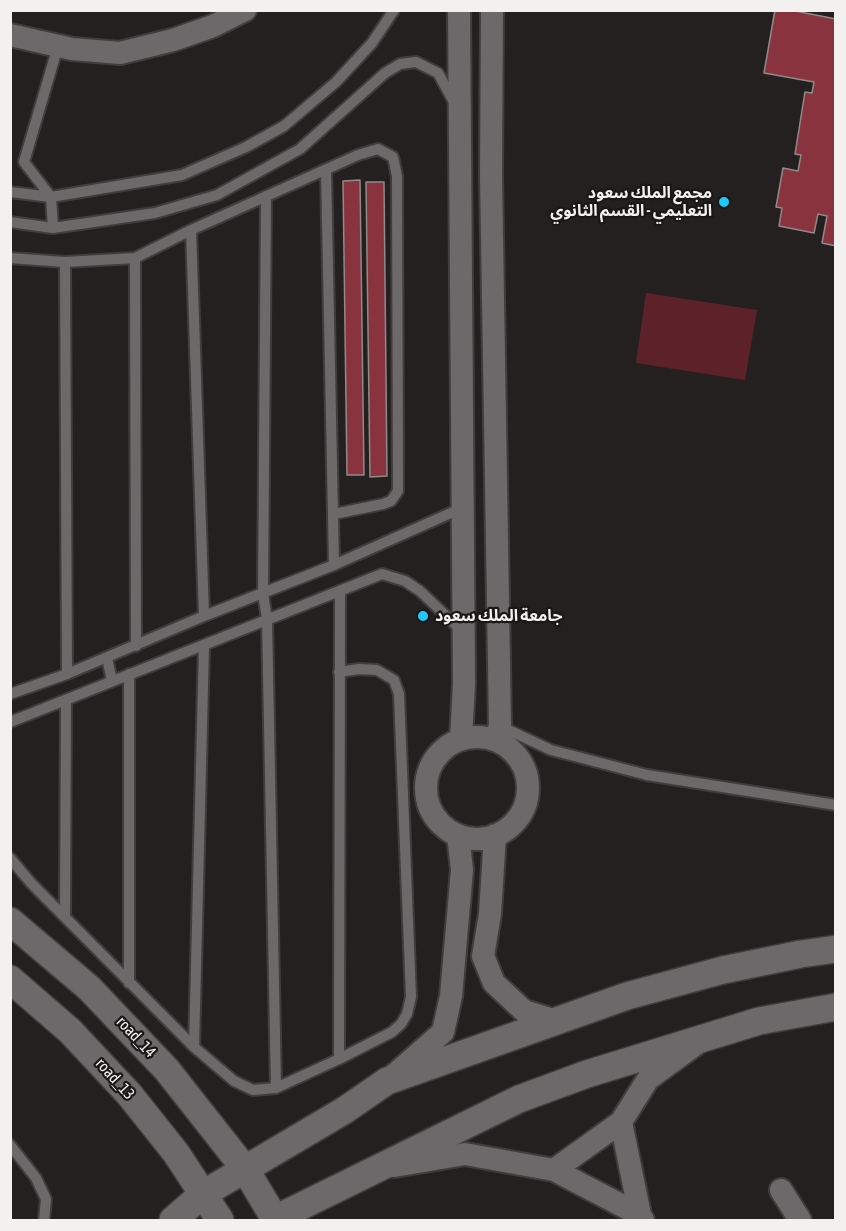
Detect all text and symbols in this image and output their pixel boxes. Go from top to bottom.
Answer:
place label: مجمع الملك سعود التعليمي - القسم الثانوي [550,183,712,221]
marker: مجمع الملك سعود التعليمي - القسم الثانوي [717,195,731,209]
place label: جامعة الملك سعود [435,606,562,626]
marker: جامعة الملك سعود [416,609,430,623]
street label: road_14 [112,1012,160,1062]
street label: road_13 [91,1054,139,1104]

